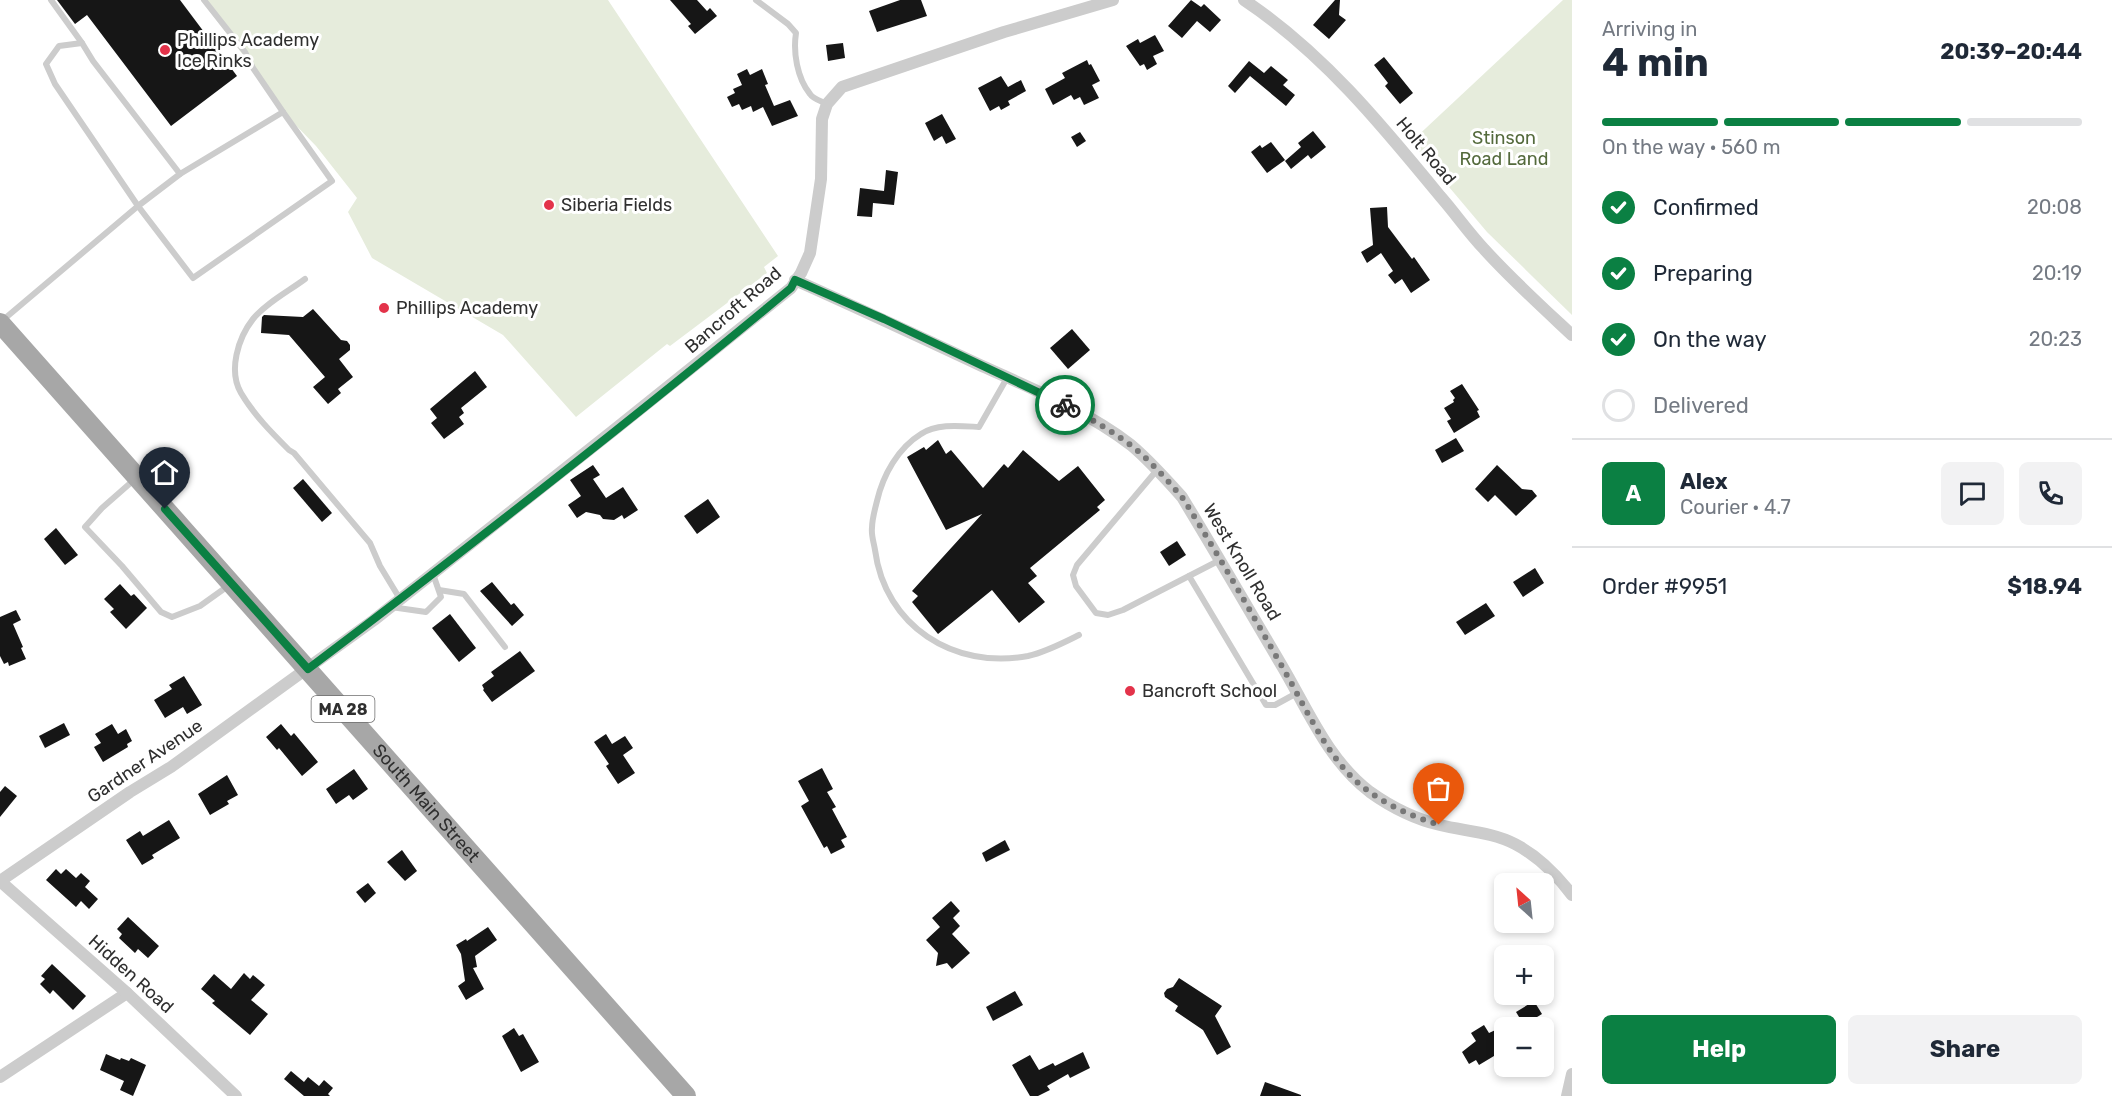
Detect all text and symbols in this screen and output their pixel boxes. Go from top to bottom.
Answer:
text: Arriving in [1602,17,1697,41]
place label: Phillips Academy Ice Rinks [177,29,319,72]
text: 20:39–20:44 [1940,38,2082,65]
text: 4 min [1602,40,1709,86]
marker: Phillips Academy Ice Rinks [158,43,172,57]
street label: Holt Road [1391,113,1461,189]
park label: Stinson Road Land [1460,127,1548,170]
text: On the way · 560 m [1602,135,1781,159]
icon: check [1602,191,1635,224]
place label: Siberia Fields [561,194,672,216]
text: Confirmed [1653,194,1759,221]
text: 20:08 [2027,195,2082,219]
marker: Siberia Fields [542,198,556,212]
icon: check [1602,257,1635,290]
text: Preparing [1653,260,1753,287]
text: 20:19 [2032,261,2082,285]
street label: Bancroft Road [680,262,786,358]
place label: Phillips Academy [396,297,538,319]
marker: Phillips Academy [377,301,391,315]
icon: check [1602,323,1635,356]
text: On the way [1653,326,1767,353]
text: 20:23 [2029,327,2082,351]
courier [1035,375,1095,435]
icon: bike [1049,389,1082,422]
text: Delivered [1653,392,1749,419]
pin [139,447,190,509]
icon: home [148,456,181,489]
button: chat [1941,462,2004,525]
button: phone [2019,462,2082,525]
text: Alex [1680,468,1728,495]
text: A [1626,480,1641,507]
text: Courier · 4.7 [1680,495,1791,519]
street label: West Knoll Road [1198,500,1286,624]
text: Order #9951 [1602,573,1727,600]
text: $18.94 [2007,573,2082,600]
place label: Bancroft School [1142,680,1277,702]
marker: Bancroft School [1123,684,1137,698]
road number: MA 28 [312,696,374,722]
street label: Gardner Avenue [83,714,207,808]
street label: South Main Street [368,739,484,867]
pin [1413,763,1464,825]
icon: bag [1422,772,1455,805]
north arrow [1494,873,1554,933]
map controls [1494,873,1554,1077]
street label: Hidden Road [84,930,178,1018]
button: + [1494,945,1554,1005]
button: Help [1602,1015,1836,1084]
button: Share [1848,1015,2082,1084]
button: − [1494,1017,1554,1077]

